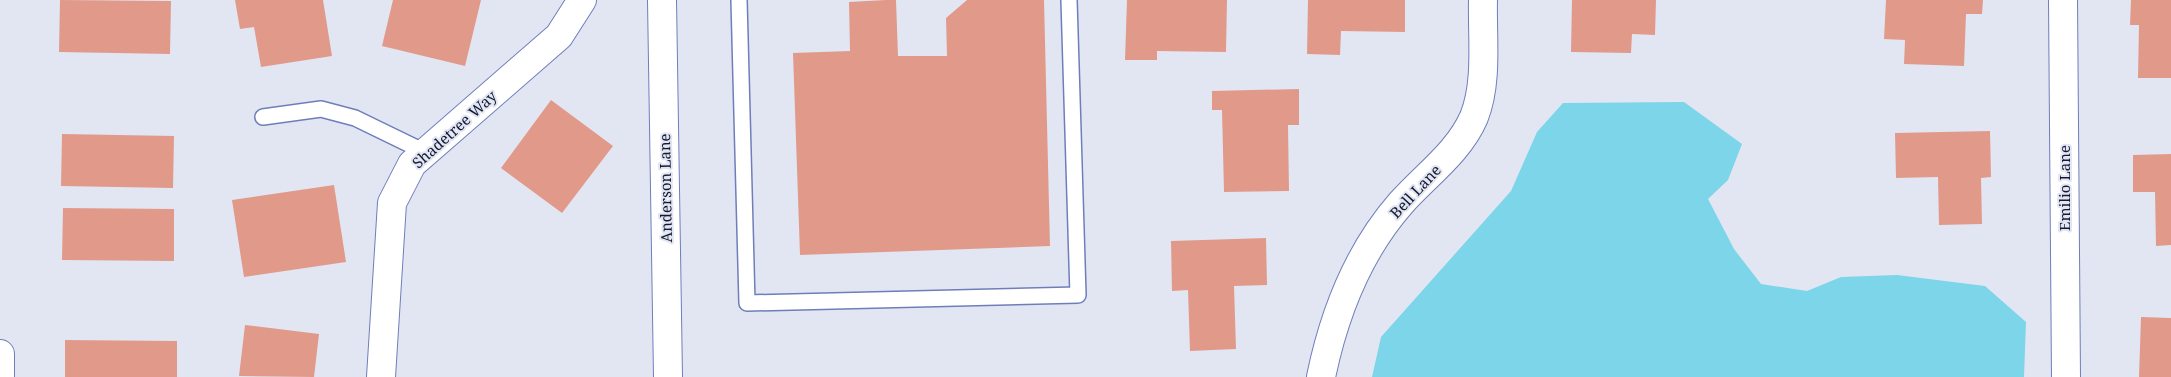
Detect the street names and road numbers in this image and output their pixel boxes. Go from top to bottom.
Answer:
street label: Shadetree Way [408,85,501,172]
street label: Anderson Lane [654,133,676,243]
street label: Emilio Lane [2054,145,2074,231]
street label: Bell Lane [1385,160,1445,222]

